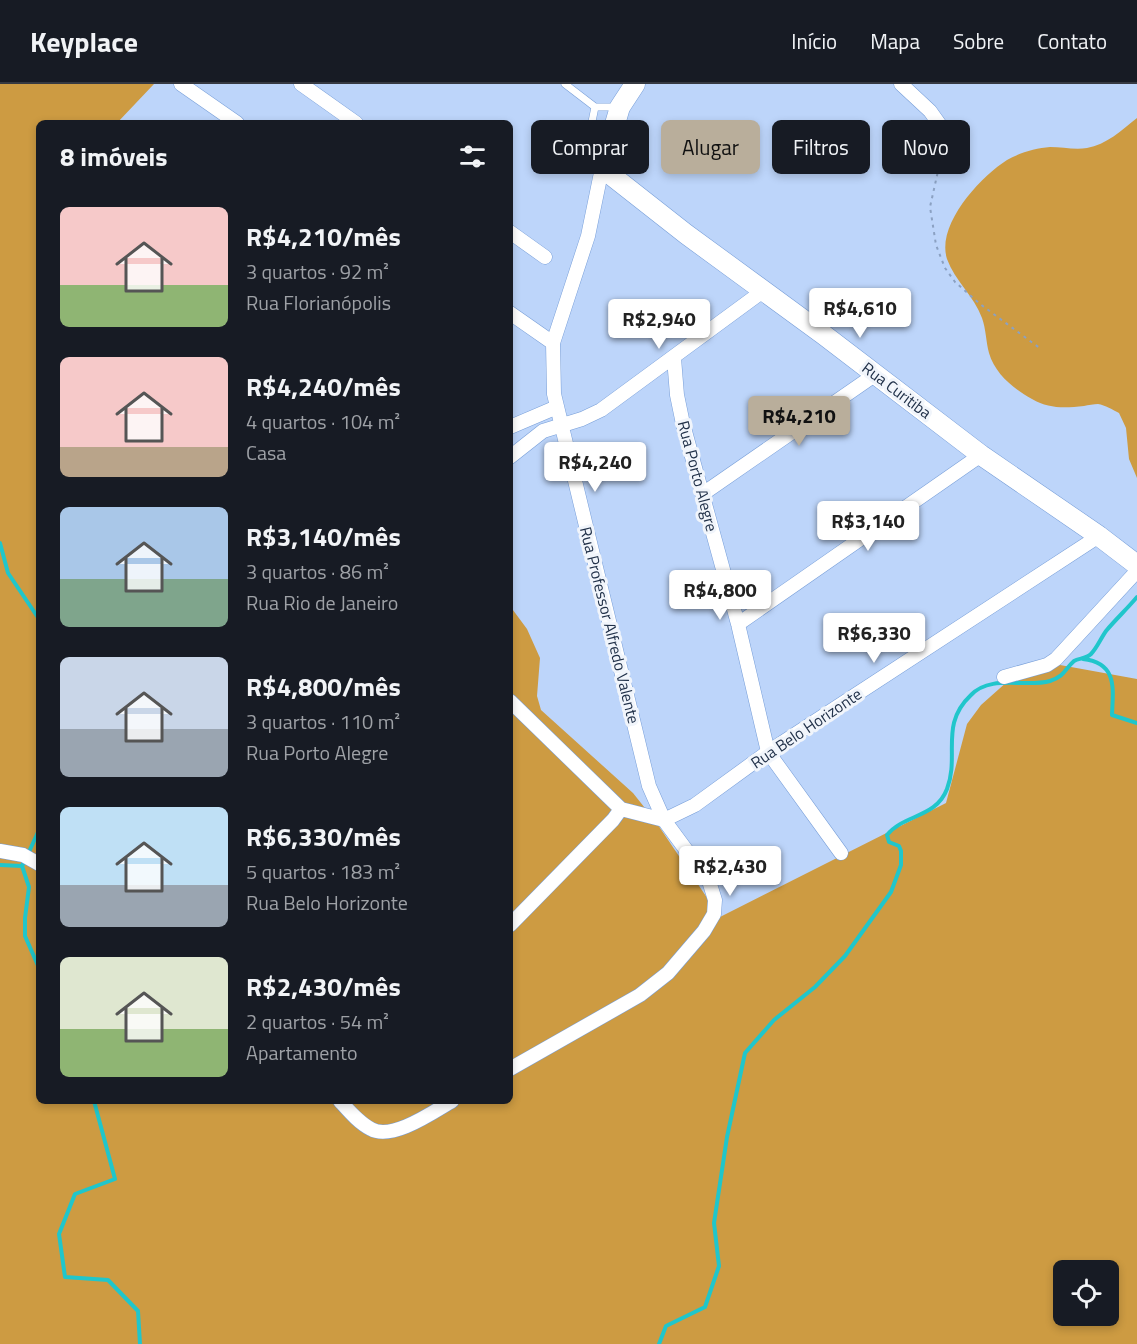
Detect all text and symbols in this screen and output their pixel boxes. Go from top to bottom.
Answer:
text: Keyplace [30,20,138,63]
text: Início [791,25,837,57]
text: Mapa [870,25,920,57]
text: Sobre [953,25,1004,57]
text: Contato [1037,25,1107,57]
chip: Comprar [531,120,649,174]
chip: Alugar [661,120,760,174]
chip: Filtros [772,120,870,174]
chip: Novo [882,120,970,174]
text: 8 imóveis [60,137,167,176]
icon: filters [456,140,489,173]
text: R$4,210/mês [246,217,401,256]
icon: home [108,231,180,303]
text: 3 quartos · 92 m² [246,256,389,287]
text: Rua Florianópolis [246,287,391,318]
pin: R$4,610 [805,288,915,339]
text: R$4,610 [823,292,897,323]
pin: R$2,940 [604,299,714,350]
text: R$2,940 [622,303,696,334]
street label: Rua Curitiba [857,356,937,424]
text: R$4,240/mês [246,367,401,406]
icon: home [108,381,180,453]
pin: R$4,210 [744,396,854,447]
text: R$4,210 [762,400,836,431]
text: 4 quartos · 104 m² [246,406,400,437]
street label: Rua Porto Alegre [672,418,724,534]
text: Casa [246,437,286,468]
pin: R$4,240 [540,442,650,493]
text: R$4,240 [558,446,632,477]
pin: R$3,140 [813,501,923,552]
text: R$3,140 [831,505,905,536]
text: R$3,140/mês [246,517,401,556]
street label: Rua Professor Alfredo Valente [574,524,646,726]
icon: home [108,531,180,603]
text: 3 quartos · 86 m² [246,556,389,587]
pin: R$4,800 [665,570,775,621]
text: R$4,800 [683,574,757,605]
text: Rua Rio de Janeiro [246,587,398,618]
pin: R$6,330 [819,613,929,664]
text: R$6,330 [837,617,911,648]
text: R$4,800/mês [246,667,401,706]
icon: home [108,681,180,753]
street label: Rua Belo Horizonte [746,682,866,774]
text: 3 quartos · 110 m² [246,706,400,737]
text: Rua Porto Alegre [246,737,388,768]
text: R$6,330/mês [246,817,401,856]
icon: home [108,831,180,903]
pin: R$2,430 [675,846,785,897]
text: R$2,430 [693,850,767,881]
text: 5 quartos · 183 m² [246,856,400,887]
text: Rua Belo Horizonte [246,887,408,918]
text: R$2,430/mês [246,967,401,1006]
icon: home [108,981,180,1053]
text: 2 quartos · 54 m² [246,1006,389,1037]
text: Apartamento [246,1037,358,1068]
map controls [1053,1260,1119,1326]
button: locate [1053,1260,1119,1326]

